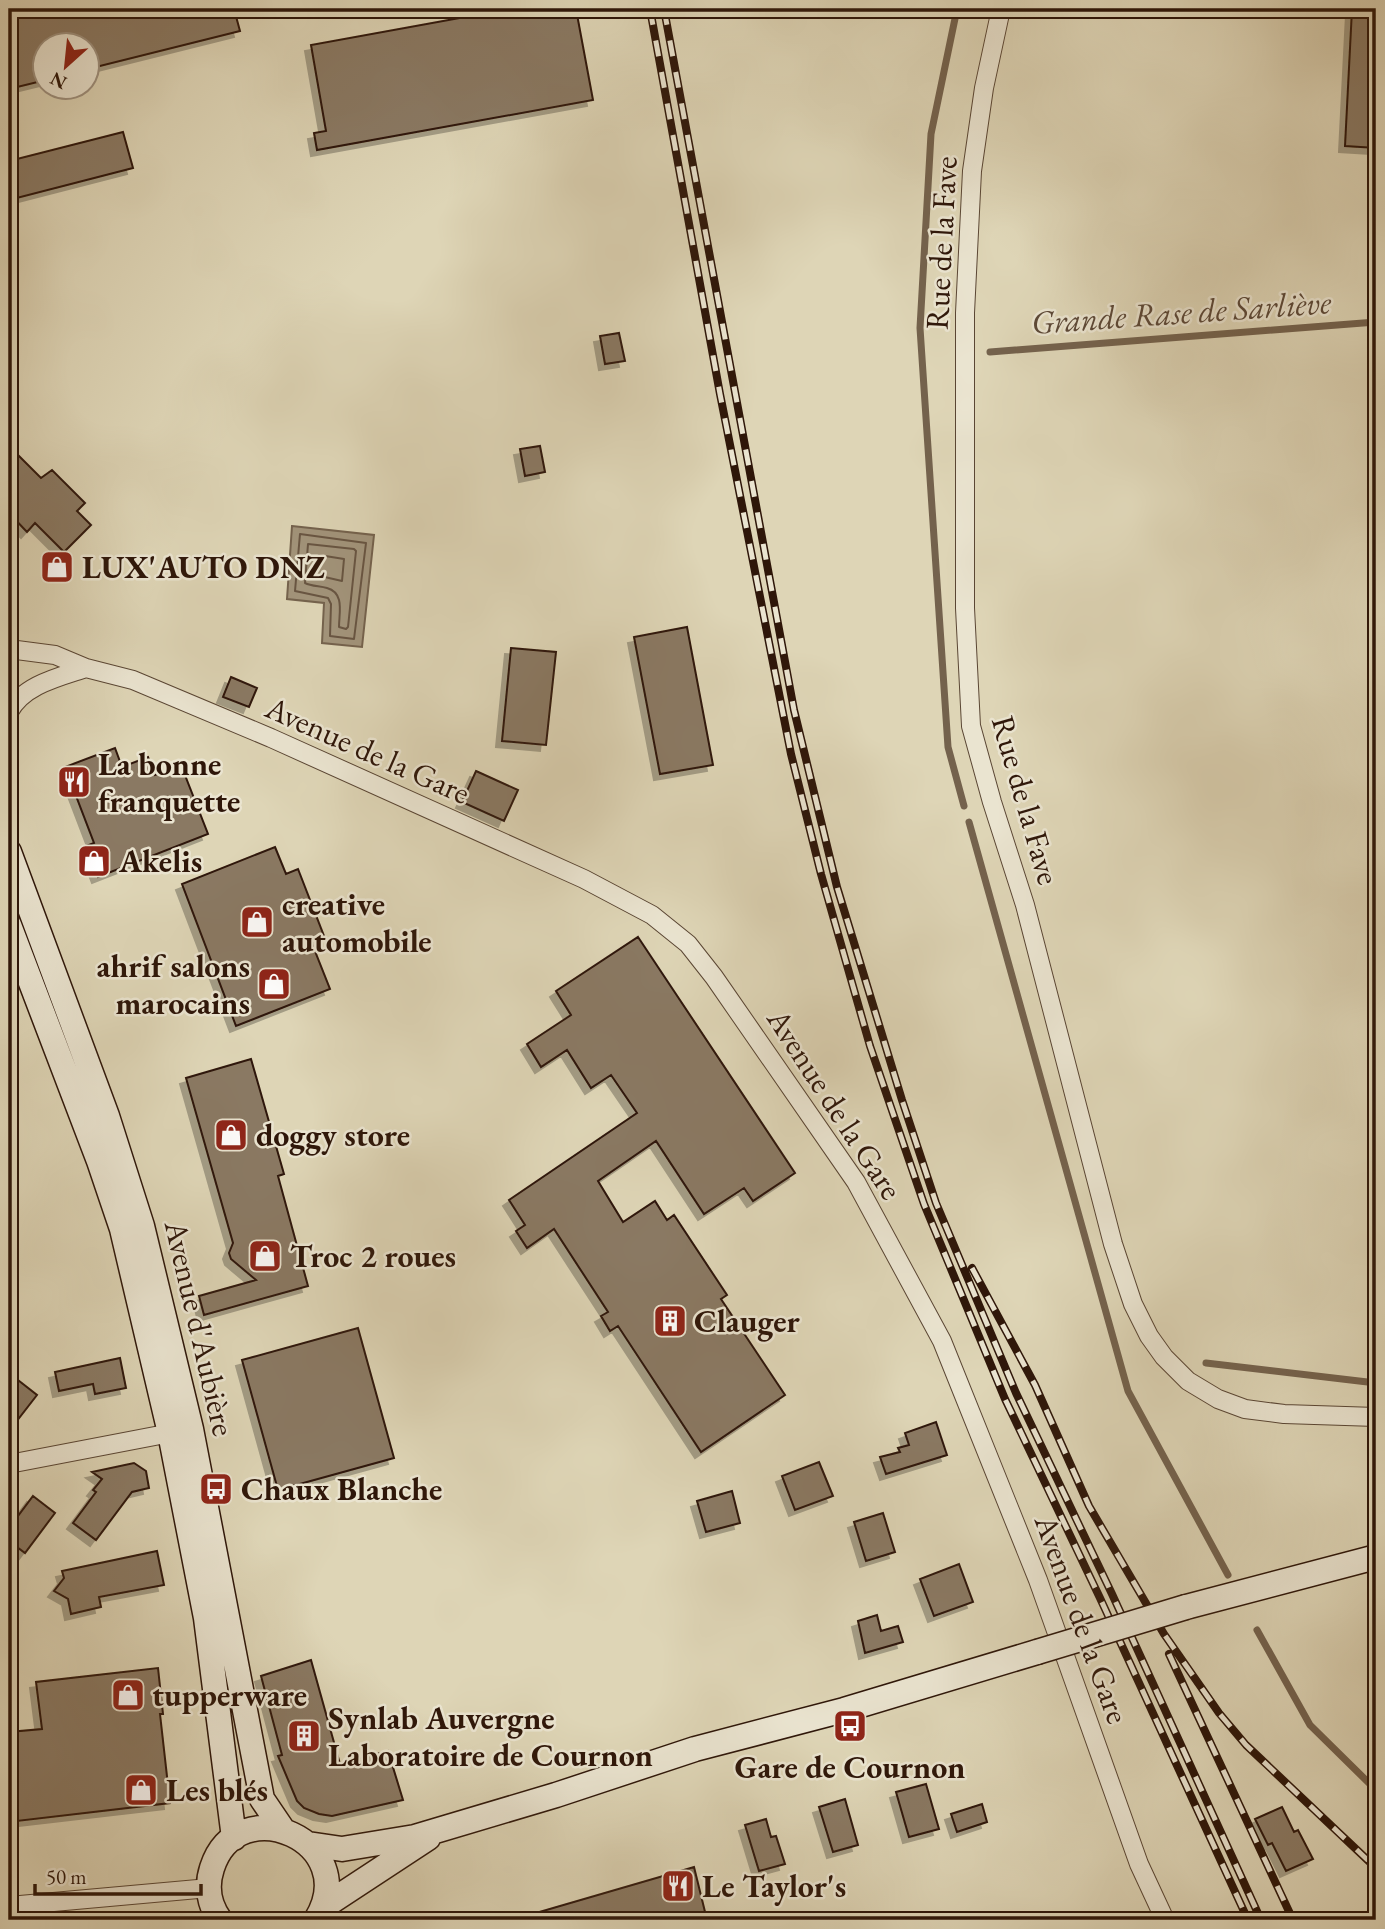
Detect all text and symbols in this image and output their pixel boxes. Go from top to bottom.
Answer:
north arrow [32,32,102,102]
text: N [45,66,71,95]
street label: Rue de la Fave [915,155,967,331]
water label: Grande Rase de Sarliève [1030,280,1333,344]
place label: LUX'AUTO DNZ [82,546,325,588]
shop icon: LUX'AUTO DNZ [38,548,76,586]
street label: Avenue de la Gare [258,686,477,814]
street label: Rue de la Fave [982,711,1070,889]
place label: La bonne franquette [98,743,240,822]
restaurant icon: La bonne franquette [55,763,93,801]
place label: Akelis [118,840,202,882]
shop icon: Akelis [75,842,113,880]
place label: creative automobile [282,883,432,962]
shop icon: creative automobile [238,903,276,941]
place label: ahrif salons marocains [96,945,250,1024]
shop icon: ahrif salons marocains [255,965,293,1003]
street label: Avenue de la Gare [757,1000,912,1207]
place label: doggy store [256,1114,410,1156]
shop icon: doggy store [212,1116,250,1154]
street label: Avenue d'Aubière [155,1215,245,1440]
place label: Troc 2 roues [290,1235,456,1277]
shop icon: Troc 2 roues [246,1237,284,1275]
place label: Clauger [694,1300,801,1342]
building icon: Clauger [651,1302,689,1340]
place label: Chaux Blanche [241,1468,442,1510]
bus stop icon: Chaux Blanche [197,1470,235,1508]
street label: Avenue de la Gare [1024,1508,1139,1729]
place label: tupperware [152,1674,307,1716]
shop icon: tupperware [109,1676,147,1714]
place label: Synlab Auvergne Laboratoire de Cournon [328,1697,653,1776]
bus stop icon: Gare de Cournon [831,1707,869,1745]
building icon: Synlab Auvergne Laboratoire de Cournon [285,1717,323,1755]
place label: Gare de Cournon [735,1746,965,1788]
place label: Les blés [166,1769,268,1811]
shop icon: Les blés [122,1771,160,1809]
scale bar [35,1852,201,1896]
text: 50 m [46,1863,87,1890]
place label: Le Taylor's [702,1865,846,1907]
restaurant icon: Le Taylor's [659,1867,697,1905]

